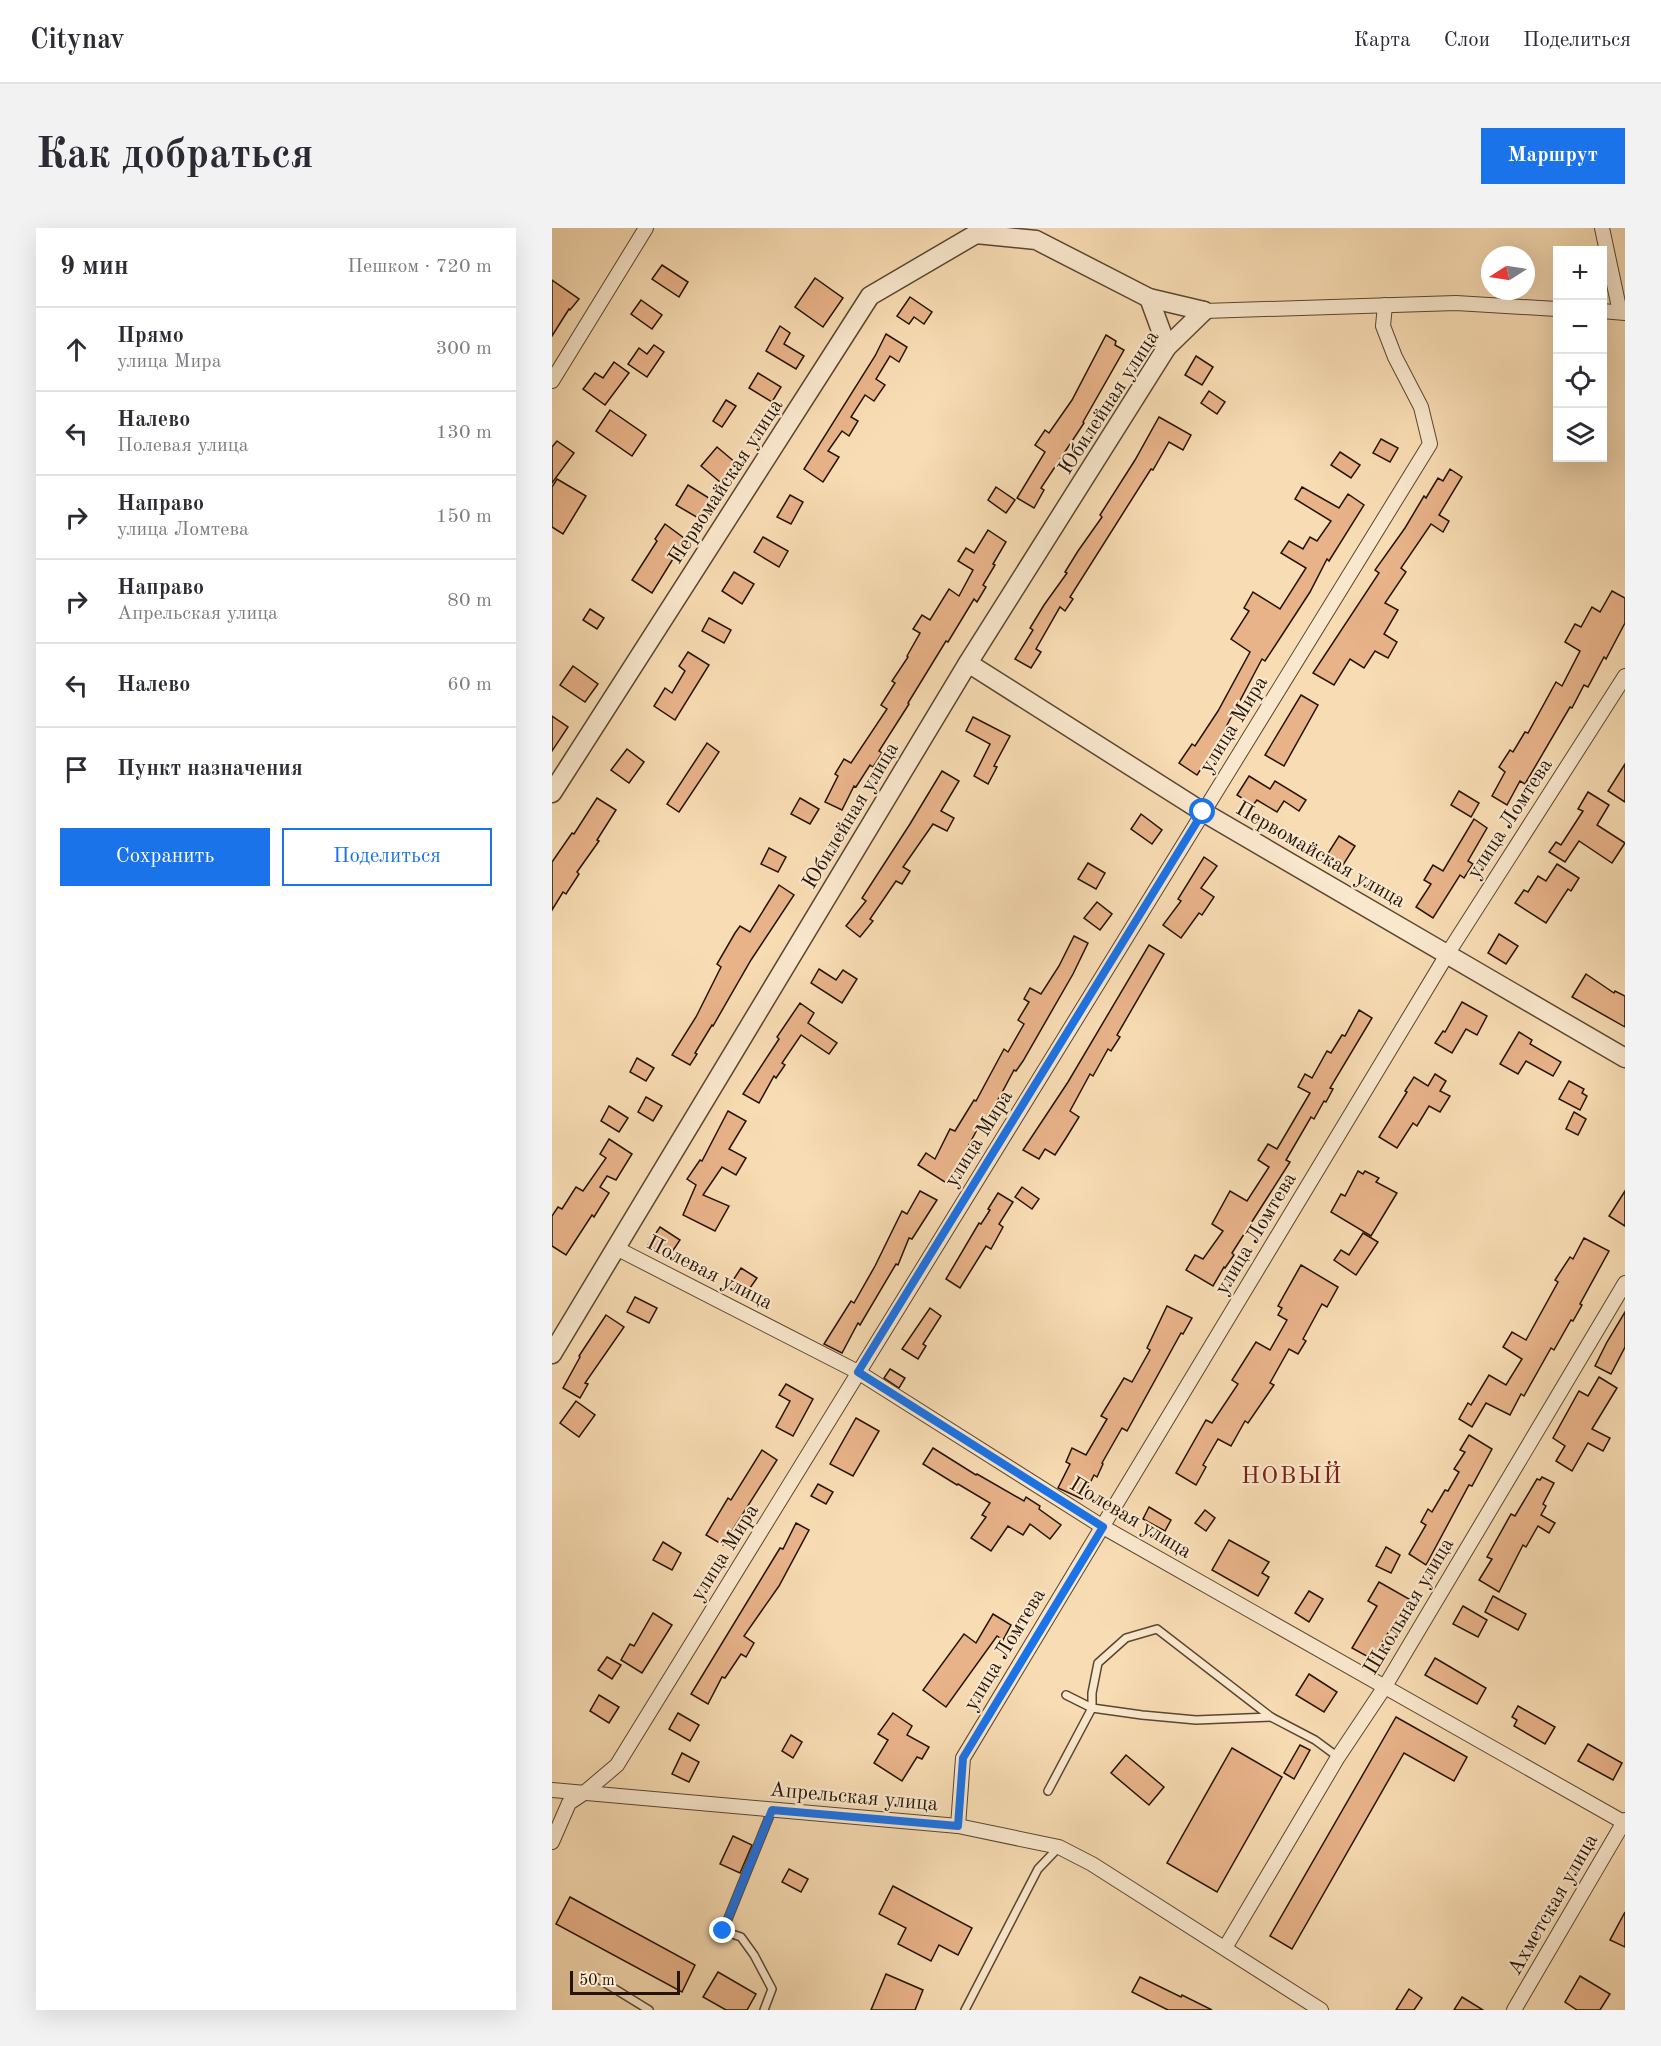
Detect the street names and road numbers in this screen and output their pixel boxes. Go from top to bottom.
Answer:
street label: Юбилейная улица [1055,327,1163,478]
street label: Первомайская улица [665,396,787,568]
street label: улица Мира [1196,673,1272,777]
street label: Юбилейная улица [799,739,903,893]
street label: улица Ломтева [1464,755,1557,883]
street label: Первомайская улица [1232,798,1409,912]
street label: улица Мира [941,1087,1017,1191]
street label: улица Ломтева [1212,1169,1301,1299]
street label: Полевая улица [643,1233,776,1314]
street label: Полевая улица [1066,1474,1195,1563]
street label: улица Мира [687,1501,763,1605]
street label: Школьная улица [1360,1535,1458,1679]
street label: улица Ломтева [961,1585,1050,1715]
street label: Апрельская улица [769,1780,939,1815]
street label: Ахметская улица [1504,1831,1602,1979]

